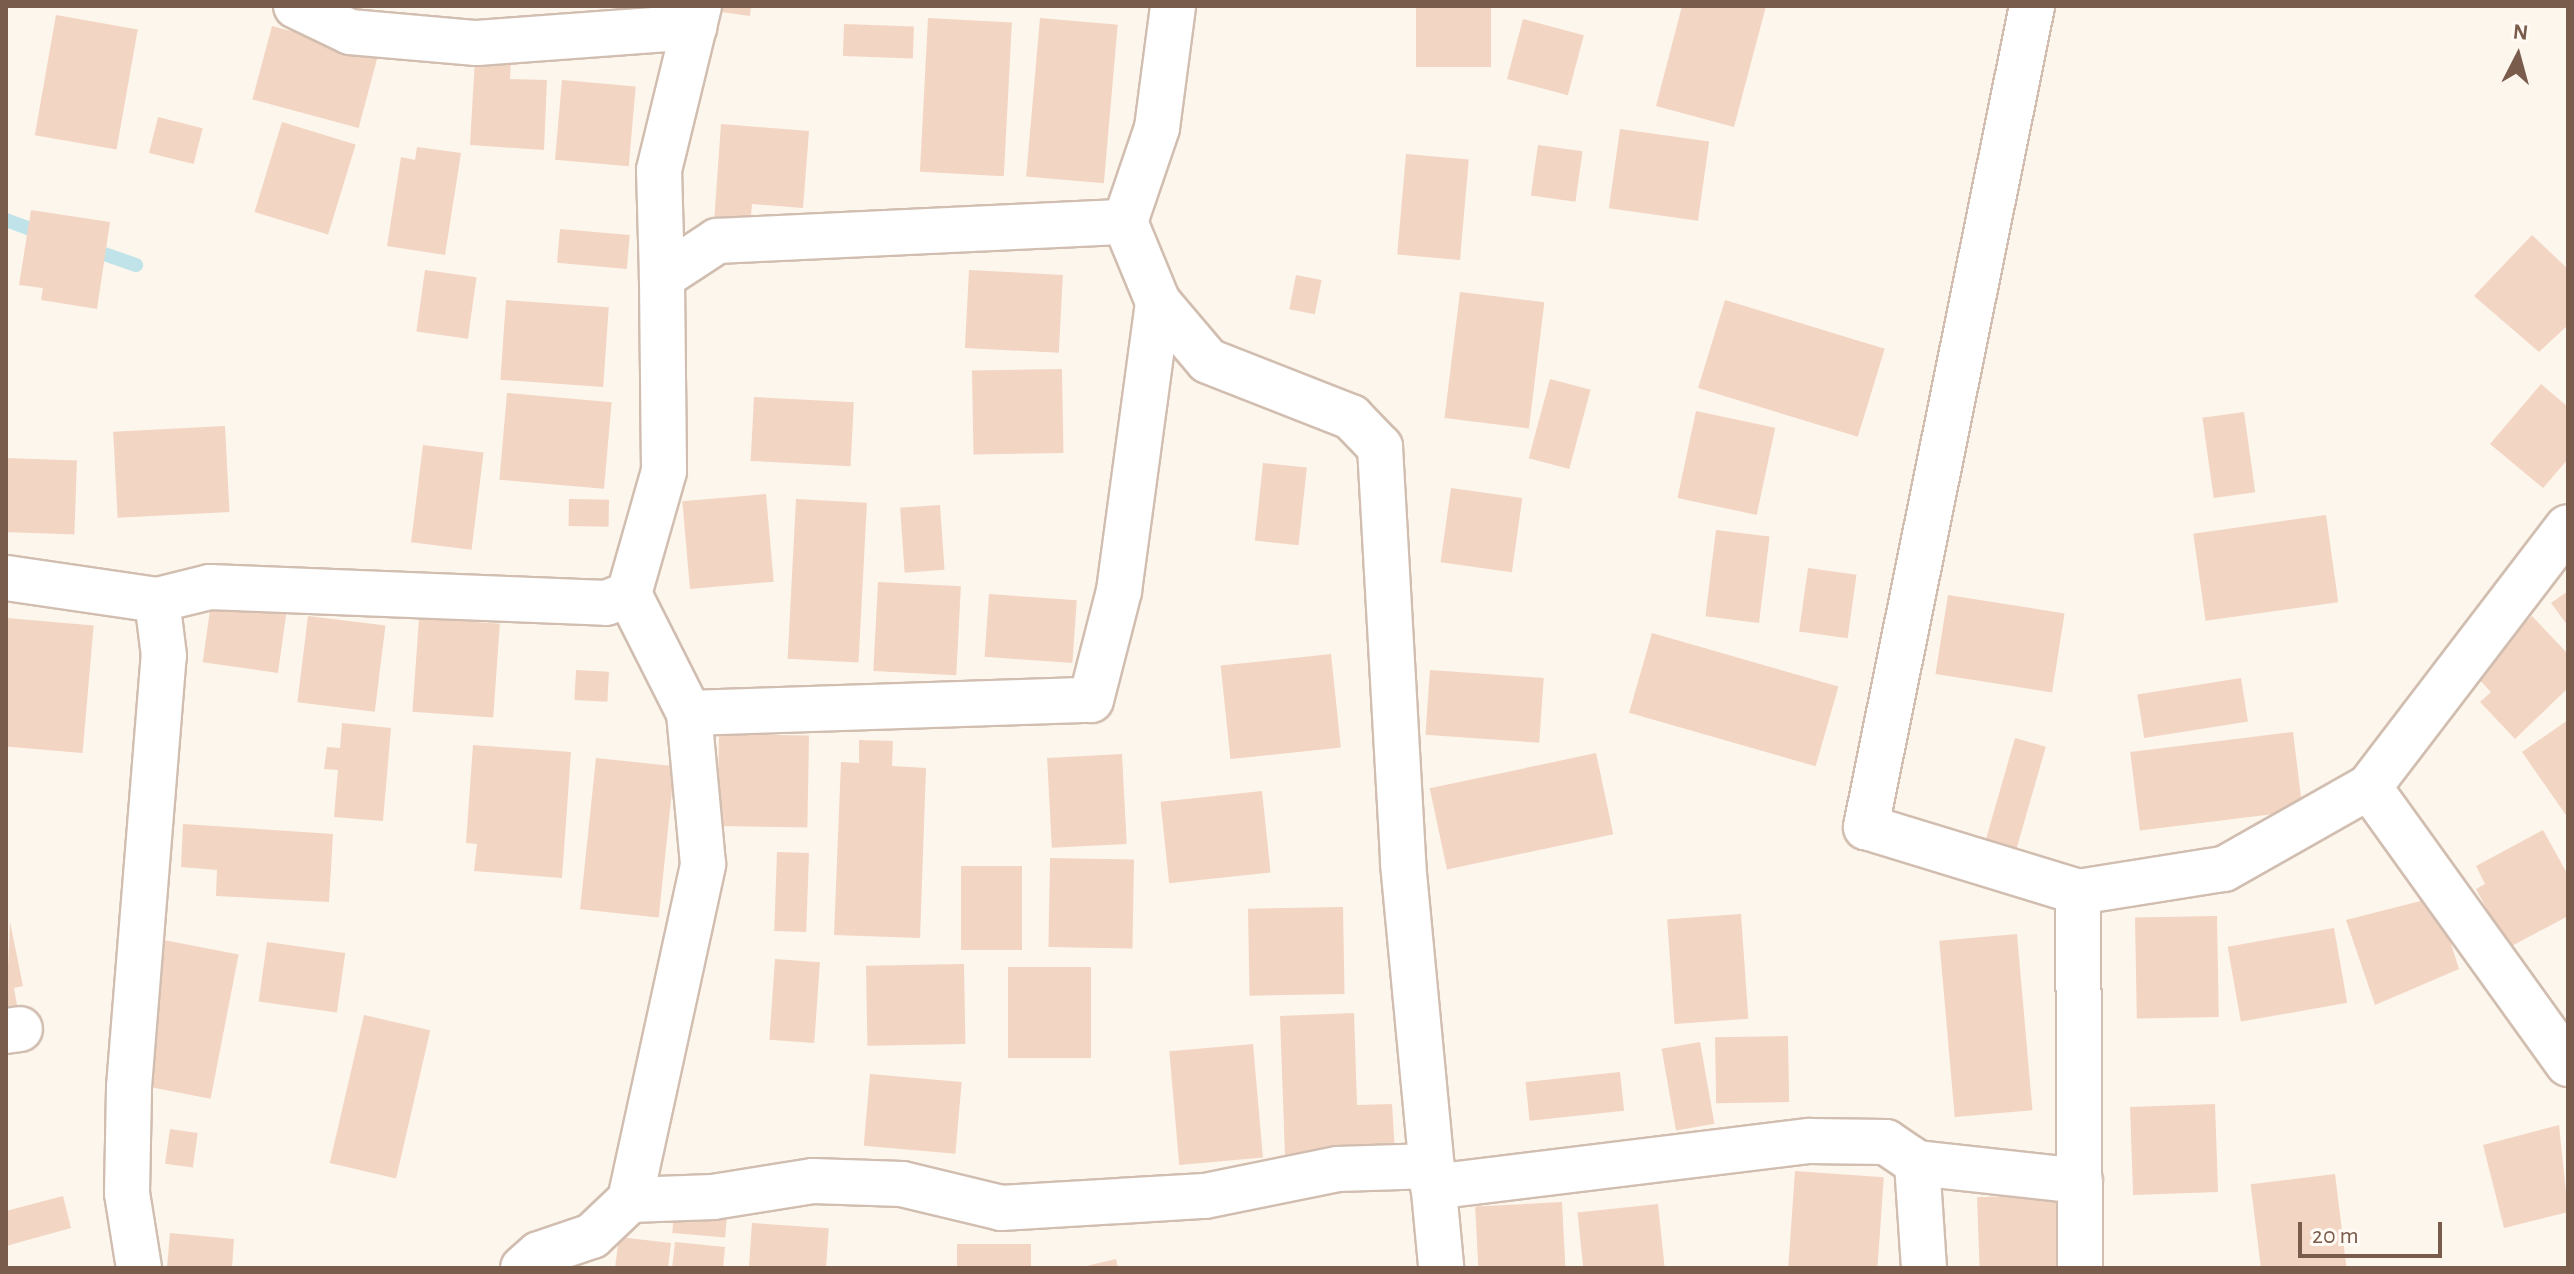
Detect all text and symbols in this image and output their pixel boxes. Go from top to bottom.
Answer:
north arrow [2478,16,2558,96]
text: N [2512,20,2529,44]
scale bar [2302,1206,2446,1256]
text: 20 m [2312,1224,2359,1248]

